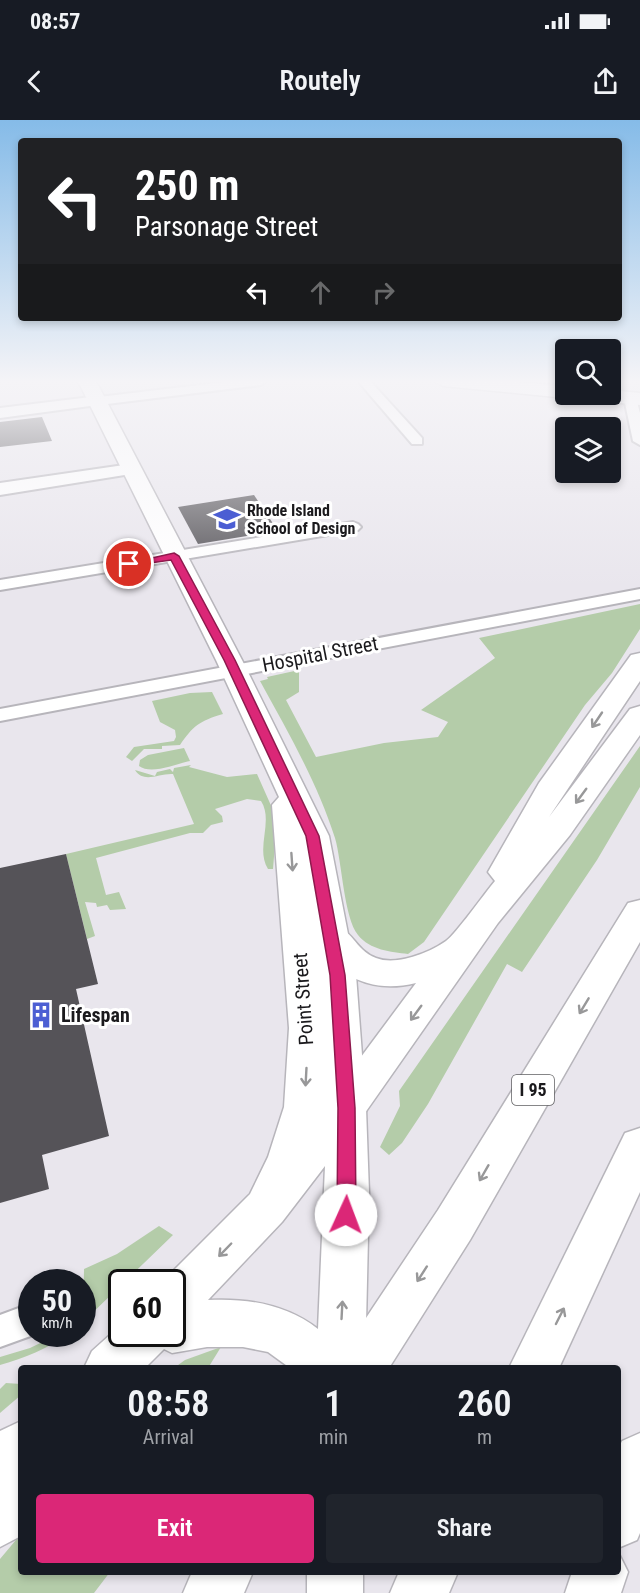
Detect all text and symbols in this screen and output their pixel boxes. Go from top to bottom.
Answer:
text: 08:57 [30,9,81,34]
icon: back [18,65,51,98]
text: Routely [279,65,361,97]
icon: share [589,65,622,98]
text: 250 m [135,161,240,210]
icon: left [36,162,114,240]
text: Parsonage Street [135,211,318,243]
icon: left [241,276,274,309]
icon: ahead [304,276,337,309]
icon: right [367,276,400,309]
map controls [555,339,621,483]
button: search [555,339,621,405]
button: layers [555,417,621,483]
place label: Rhode Island School of Design [247,501,355,538]
school or university icon: Rhode Island School of Design [212,504,242,534]
pin [103,538,154,589]
icon: arrive [112,547,145,580]
street label: Hospital Street [260,631,380,677]
one-way arrow [591,712,603,728]
one-way arrow [575,788,588,804]
one-way arrow [287,851,298,871]
street label: Point Street [288,952,318,1046]
one-way arrow [577,997,589,1014]
building icon: Lifespan [26,1000,56,1030]
place label: Lifespan [61,1003,130,1027]
one-way arrow [409,1004,422,1020]
one-way arrow [300,1066,311,1086]
road number: I 95 [512,1075,554,1105]
one-way arrow [478,1164,490,1181]
position arrow [314,1183,378,1247]
one-way arrow [218,1243,233,1258]
one-way arrow [416,1265,428,1282]
speed limit sign: 60 [108,1269,186,1347]
text: 50 [42,1283,72,1318]
one-way arrow [337,1300,348,1320]
one-way arrow [555,1307,566,1325]
text: km/h [42,1314,72,1332]
text: 08:58 [127,1383,209,1425]
text: 1 [324,1383,342,1425]
text: 260 [457,1383,512,1425]
text: Arrival [143,1425,194,1449]
text: min [319,1425,348,1449]
text: m [477,1425,492,1449]
button: Exit [36,1494,314,1563]
button: Share [326,1494,603,1563]

